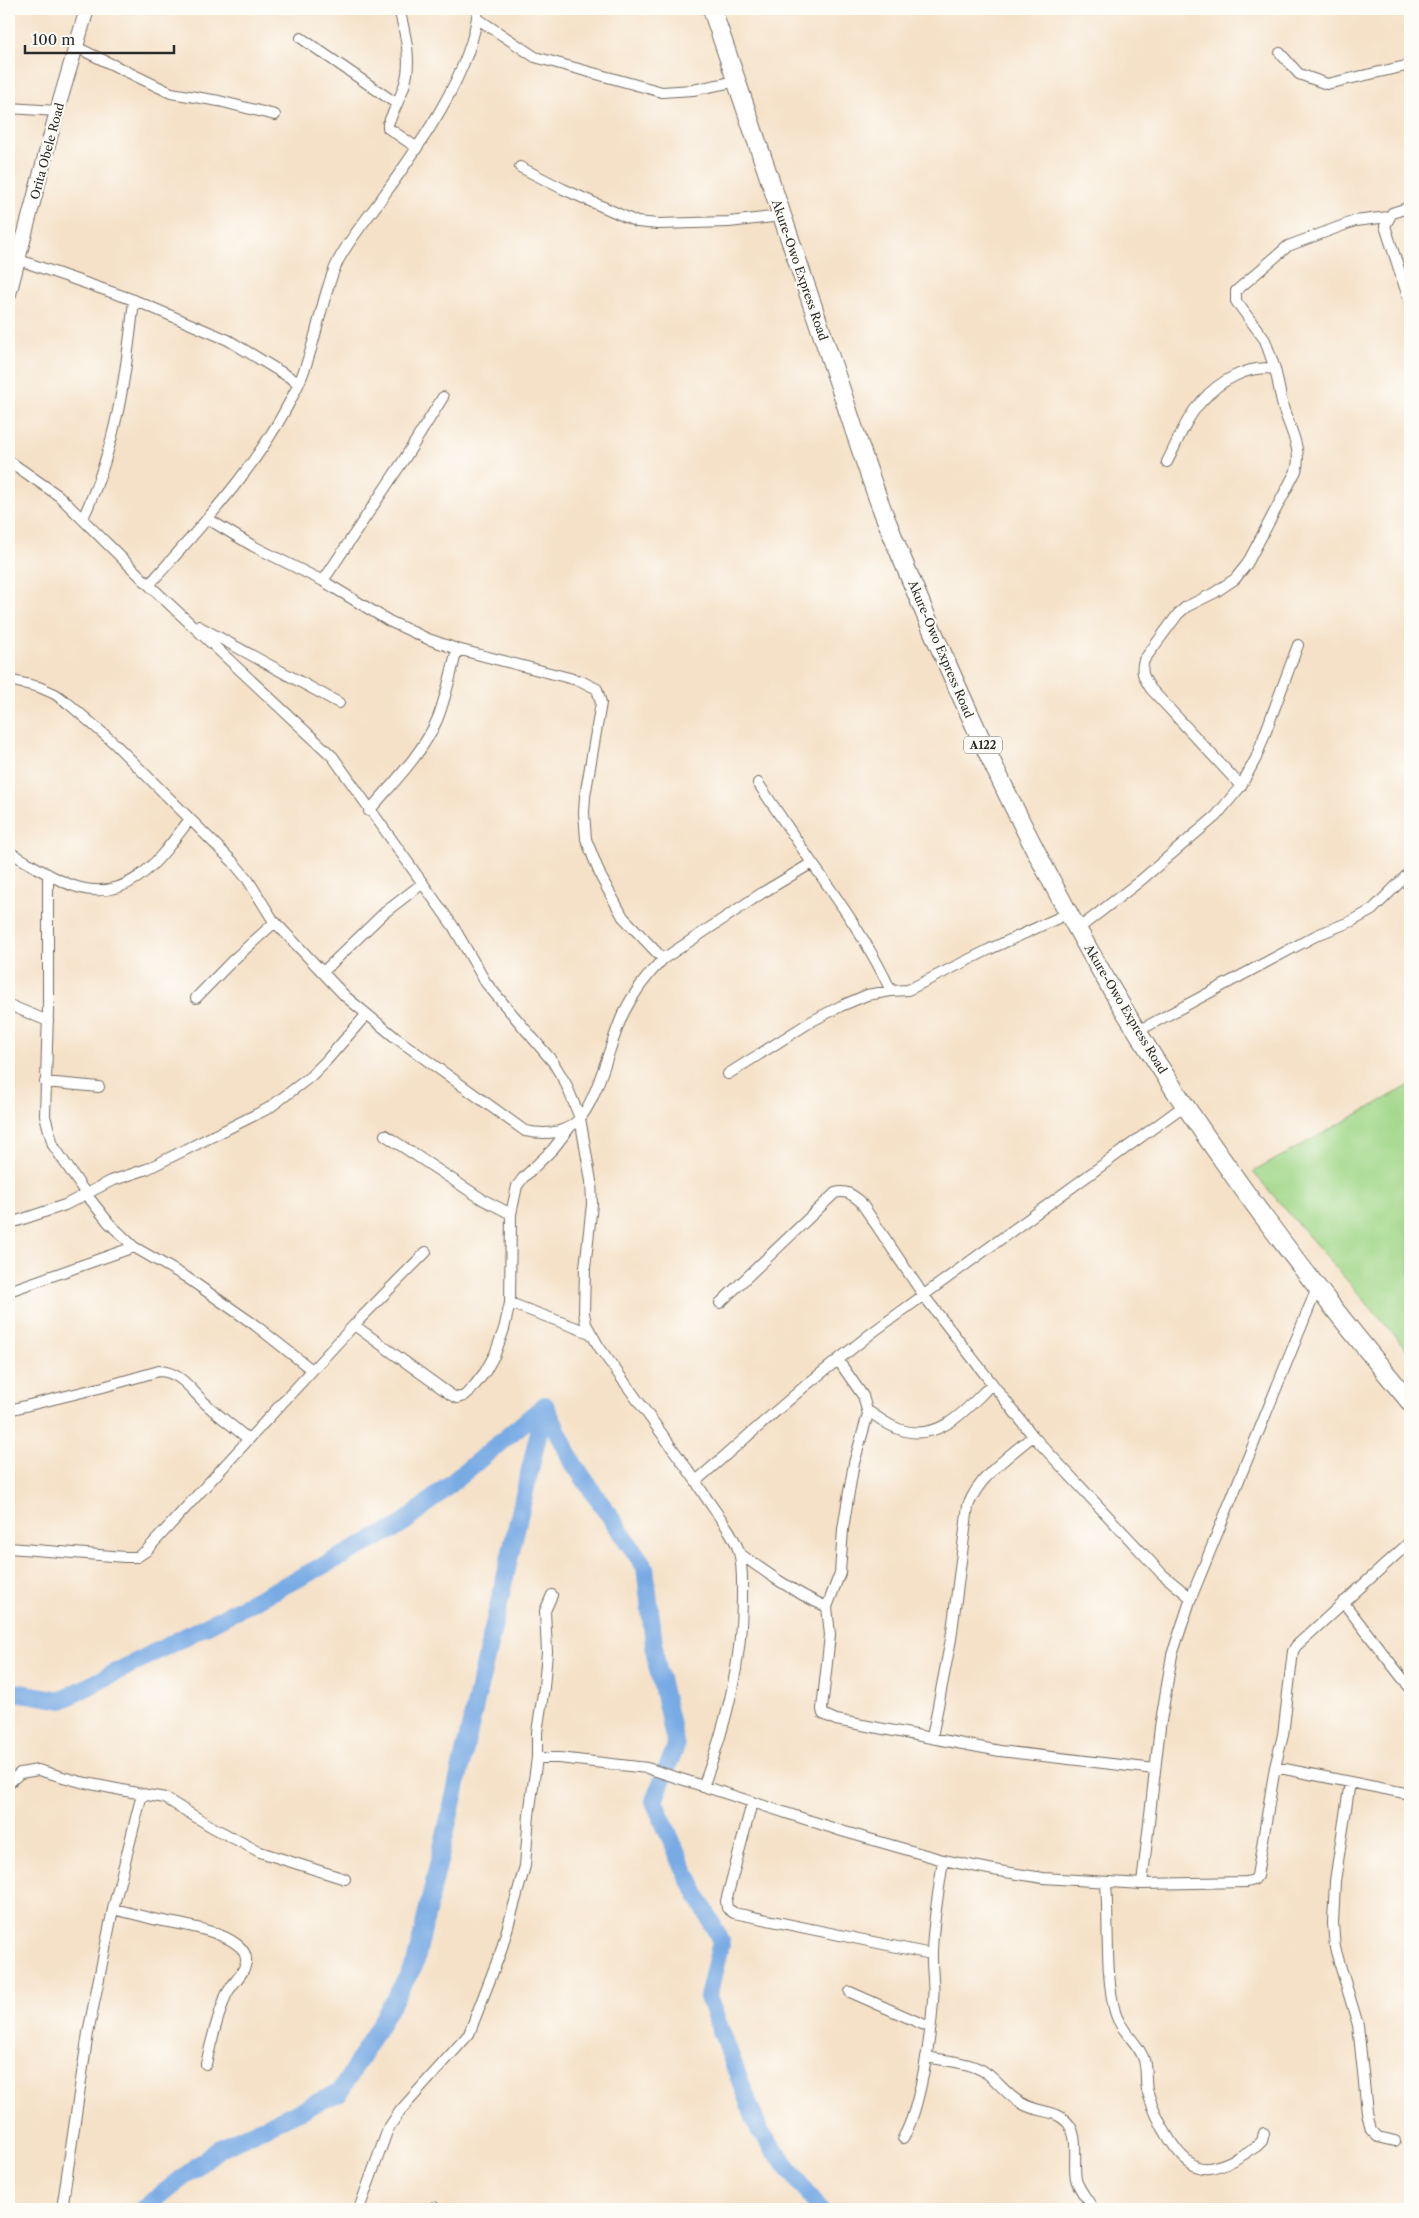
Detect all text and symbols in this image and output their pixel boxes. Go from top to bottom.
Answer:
scale bar [25,22,174,54]
text: 100 m [32,30,75,49]
street label: Orita Obele Road [27,100,67,201]
street label: Akure-Owo Express Road [768,197,831,343]
street label: Akure-Owo Express Road [905,577,977,721]
road number: A122 [964,736,1002,754]
street label: Akure-Owo Express Road [1081,941,1171,1077]

